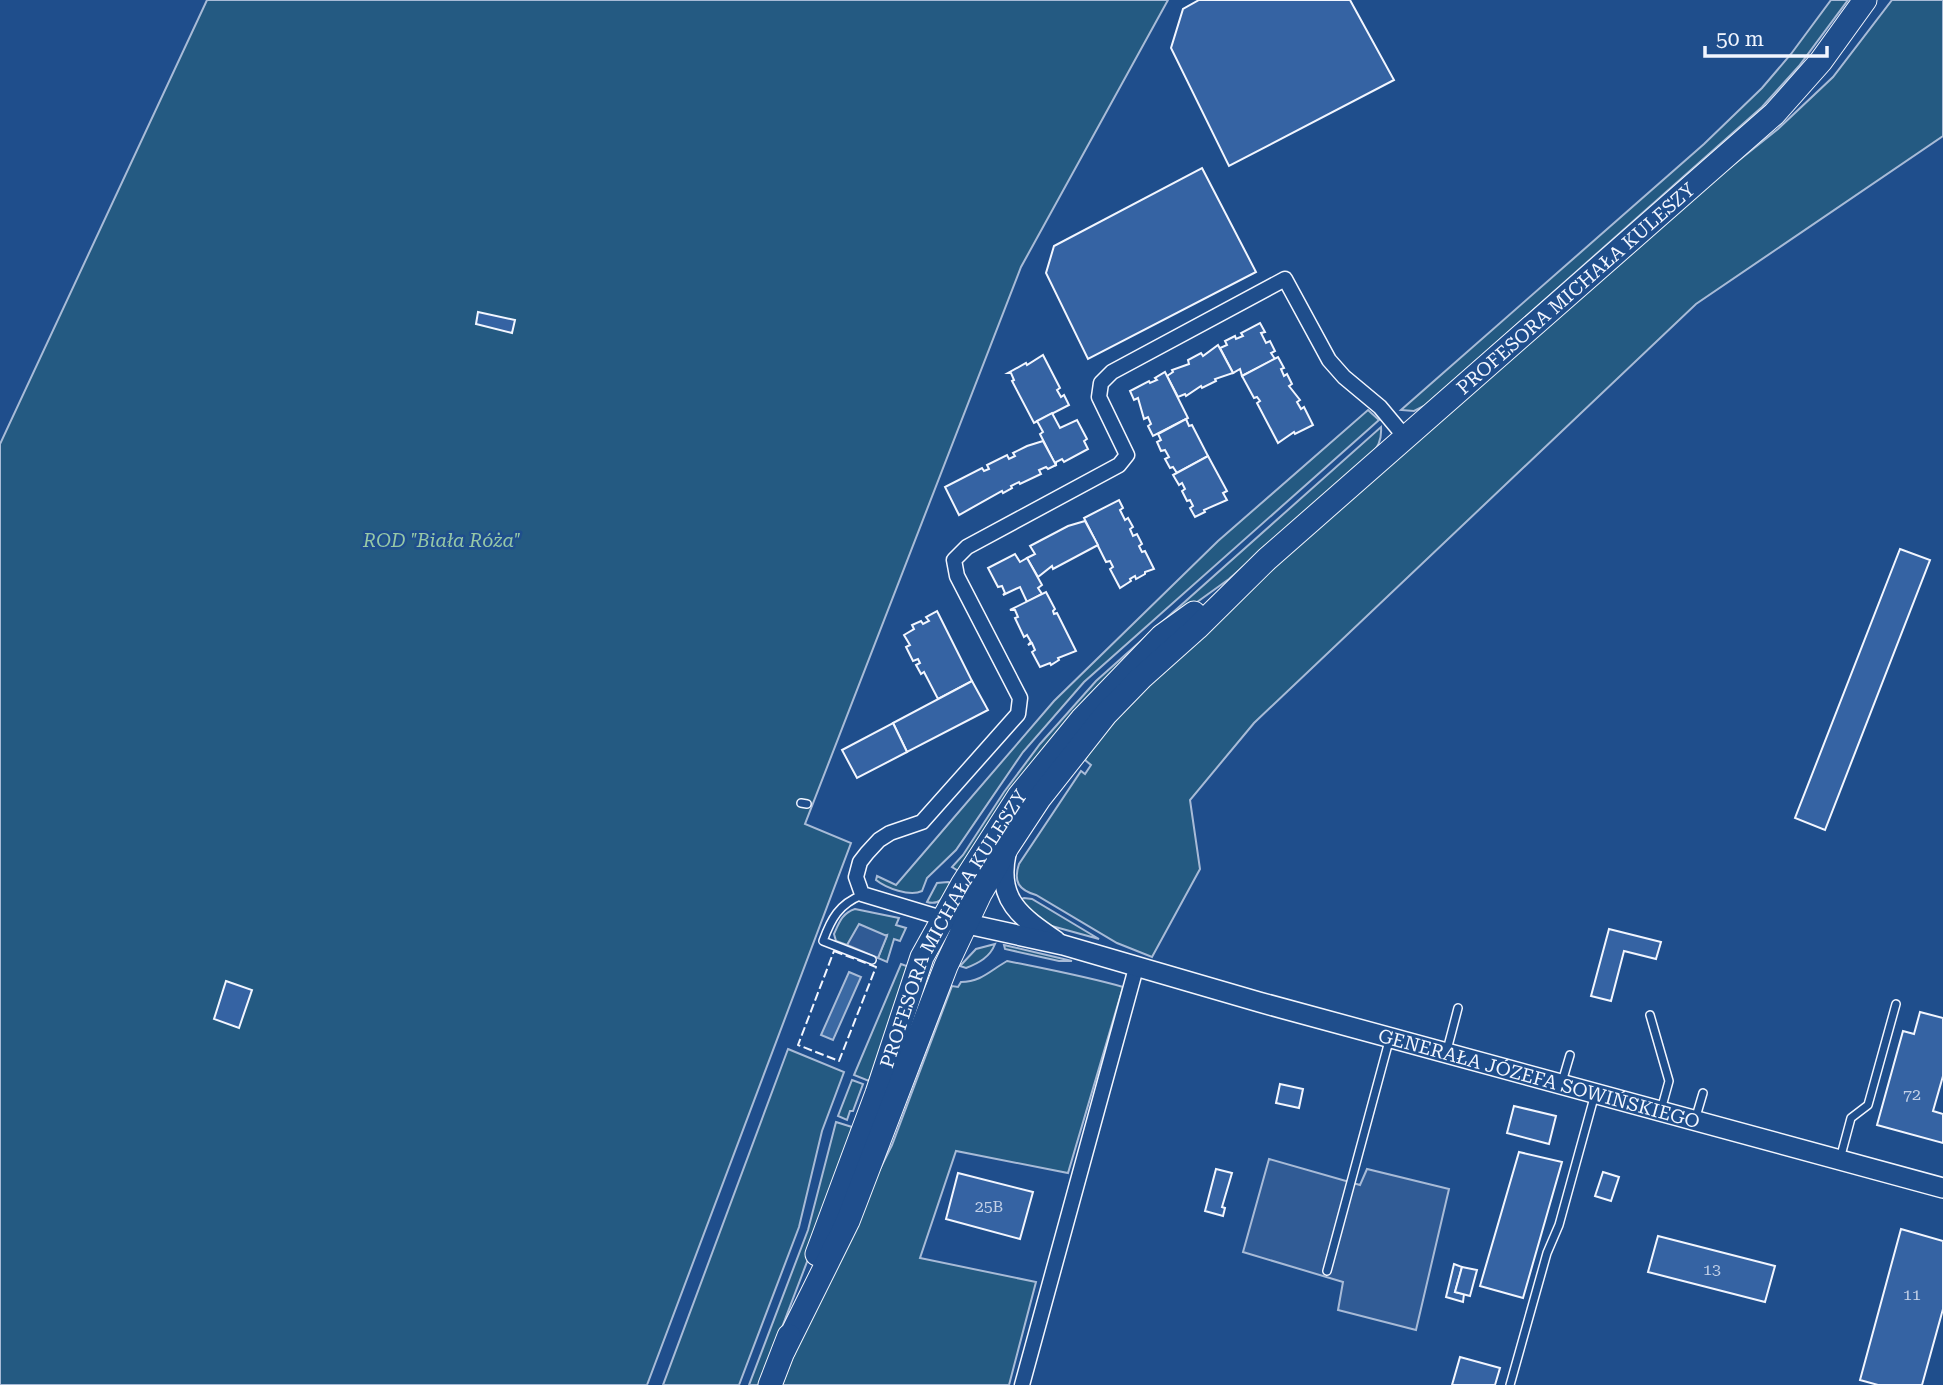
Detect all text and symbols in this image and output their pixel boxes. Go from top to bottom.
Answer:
scale bar [1705,14,1828,58]
text: 50 m [1716,27,1764,51]
street label: PROFESORA MICHAŁA KULESZY [1452,177,1699,399]
park label: ROD "Biała Róża" [362,529,521,552]
street label: PROFESORA MICHAŁA KULESZY [875,785,1032,1071]
street label: GENERAŁA JÓZEFA SOWIŃSKIEGO [1376,1023,1702,1133]
house number: 72 [1903,1085,1921,1104]
house number: 25B [975,1197,1003,1216]
house number: 13 [1703,1260,1721,1279]
house number: 11 [1903,1285,1921,1304]

